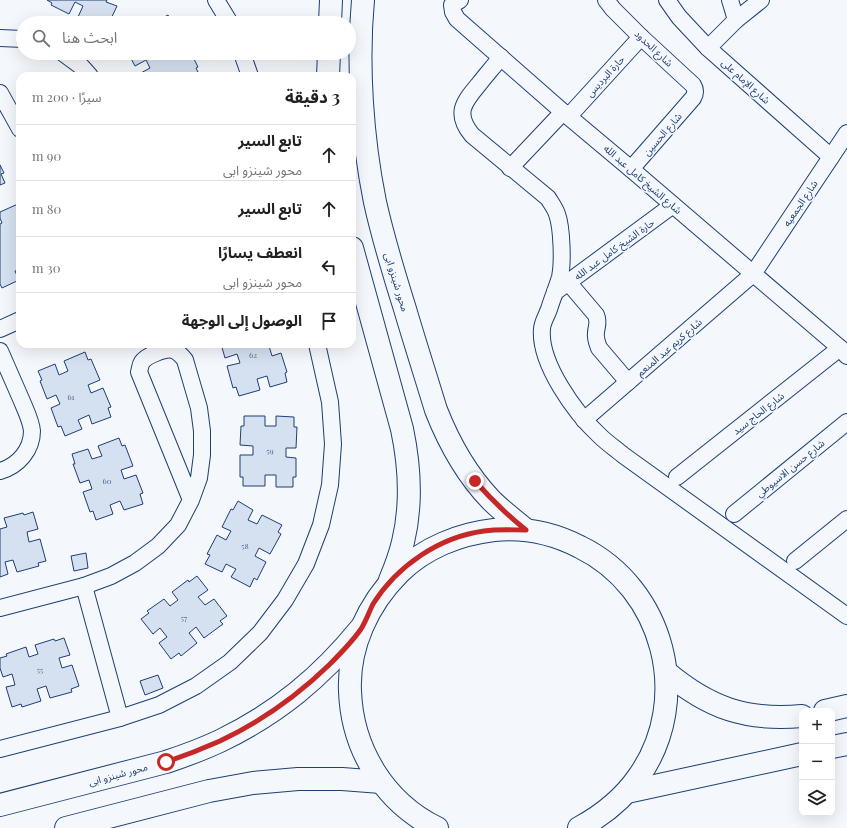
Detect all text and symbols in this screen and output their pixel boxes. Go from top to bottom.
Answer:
search box [16,16,356,60]
icon: search [30,27,52,49]
text: ابحث هنا [62,27,117,47]
street label: شارع الحدود [631,27,676,70]
street label: حارة البرديس [583,52,627,100]
street label: شارع الإمام على [717,55,773,108]
text: 3 دقيقة [285,85,340,107]
text: سيرًا · 200 m [32,88,102,105]
street label: شارع الحسين [639,109,685,159]
text: تابع السير [238,130,302,150]
street label: شارع الشيخ كامل عبد الله [600,141,685,218]
icon: ahead [318,144,340,166]
text: 90 m [32,147,61,164]
text: محور شينزو ابى [223,161,302,178]
street label: شارع الجمعيه [779,177,822,229]
text: تابع السير [238,198,302,218]
icon: ahead [318,198,340,220]
text: 80 m [32,200,61,217]
street label: حارة الشيخ كامل عبد الله [571,215,658,284]
text: انعطف يسارًا [218,242,302,262]
street label: محور شينزو ابى [381,251,413,313]
icon: left [318,256,340,278]
text: 30 m [32,259,60,276]
text: محور شينزو ابى [223,273,302,290]
text: الوصول إلى الوجهة [182,310,302,330]
icon: arrive [318,310,340,332]
street label: شارع كريم عبد المنعم [633,315,705,380]
house number: 62 [249,349,257,360]
street label: شارع الحاج سيد [729,388,787,438]
house number: 61 [67,391,75,402]
street label: شارع حسن الاسيوطي [753,436,828,501]
house number: 59 [266,445,274,456]
route end [466,472,484,490]
house number: 60 [103,475,112,486]
house number: 58 [241,540,249,551]
house number: 57 [181,612,188,623]
house number: 55 [37,664,43,675]
map controls [799,708,835,816]
button: + [799,708,835,744]
button: − [799,744,835,780]
route start [157,753,175,771]
street label: محور شينزو ابى [87,759,149,789]
button: layers [799,780,835,816]

